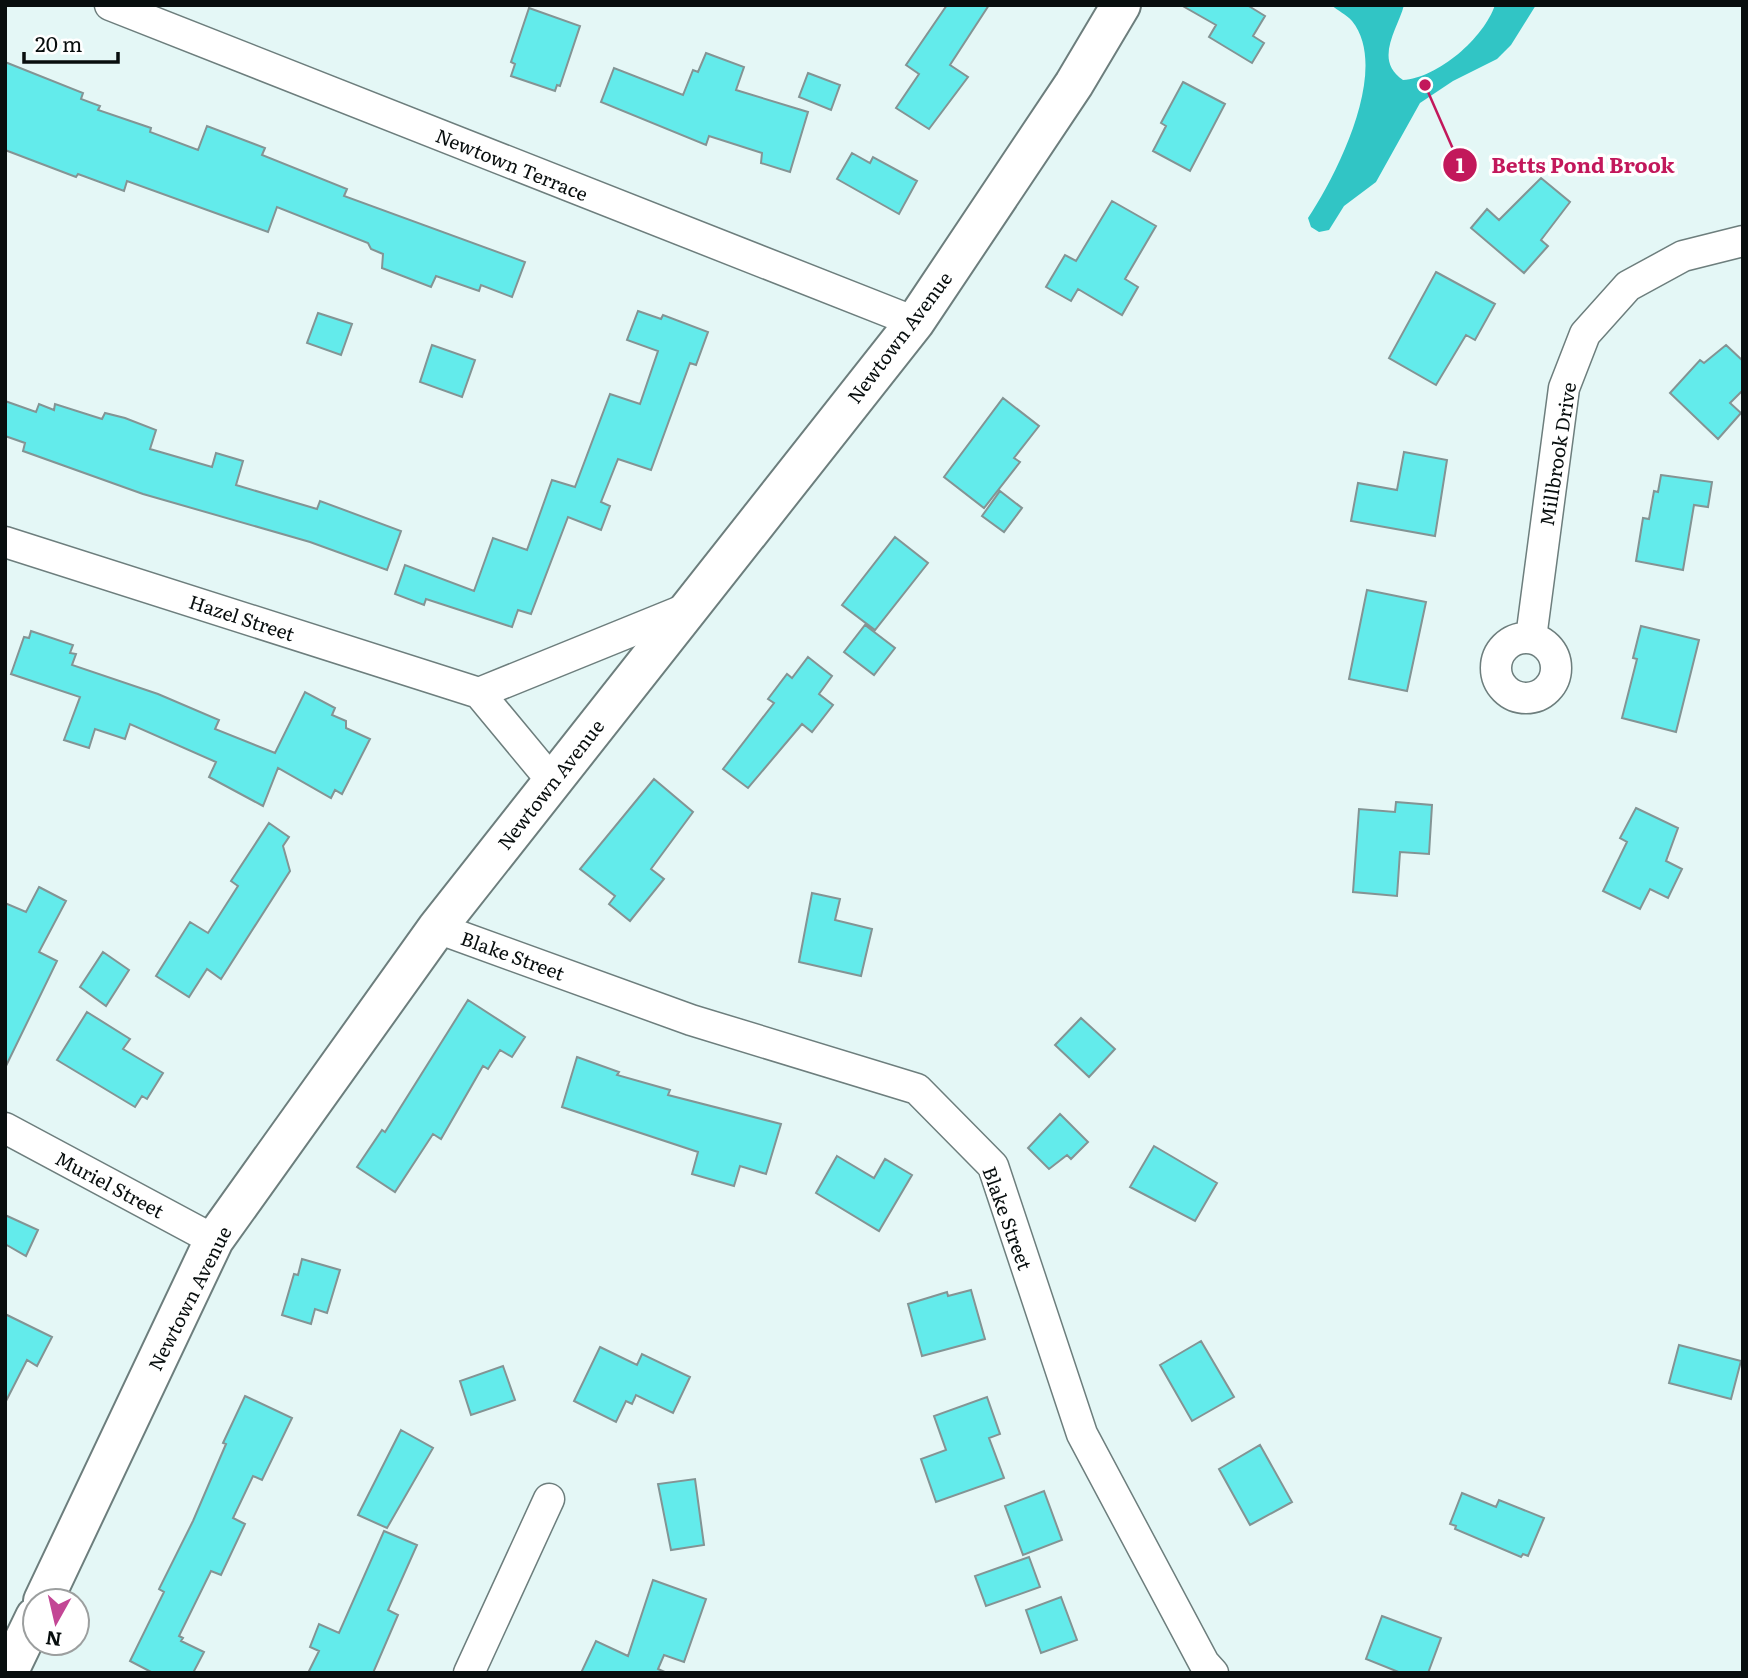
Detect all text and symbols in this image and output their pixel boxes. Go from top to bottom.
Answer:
scale bar [24,21,119,65]
text: 20 m [35,27,82,58]
street label: Newtown Terrace [432,121,592,207]
callout: Betts Pond Brook [1442,144,1689,186]
text: 1 [1456,148,1465,179]
text: Betts Pond Brook [1491,148,1676,179]
street label: Newtown Avenue [840,265,958,409]
street label: Millbrook Drive [1532,380,1582,528]
street label: Hazel Street [186,587,299,647]
street label: Newtown Avenue [490,713,610,855]
street label: Blake Street [457,923,569,987]
street label: Muriel Street [51,1144,170,1225]
street label: Blake Street [976,1162,1040,1274]
street label: Newtown Avenue [140,1221,238,1375]
north arrow [21,1587,91,1657]
text: N [44,1625,63,1655]

